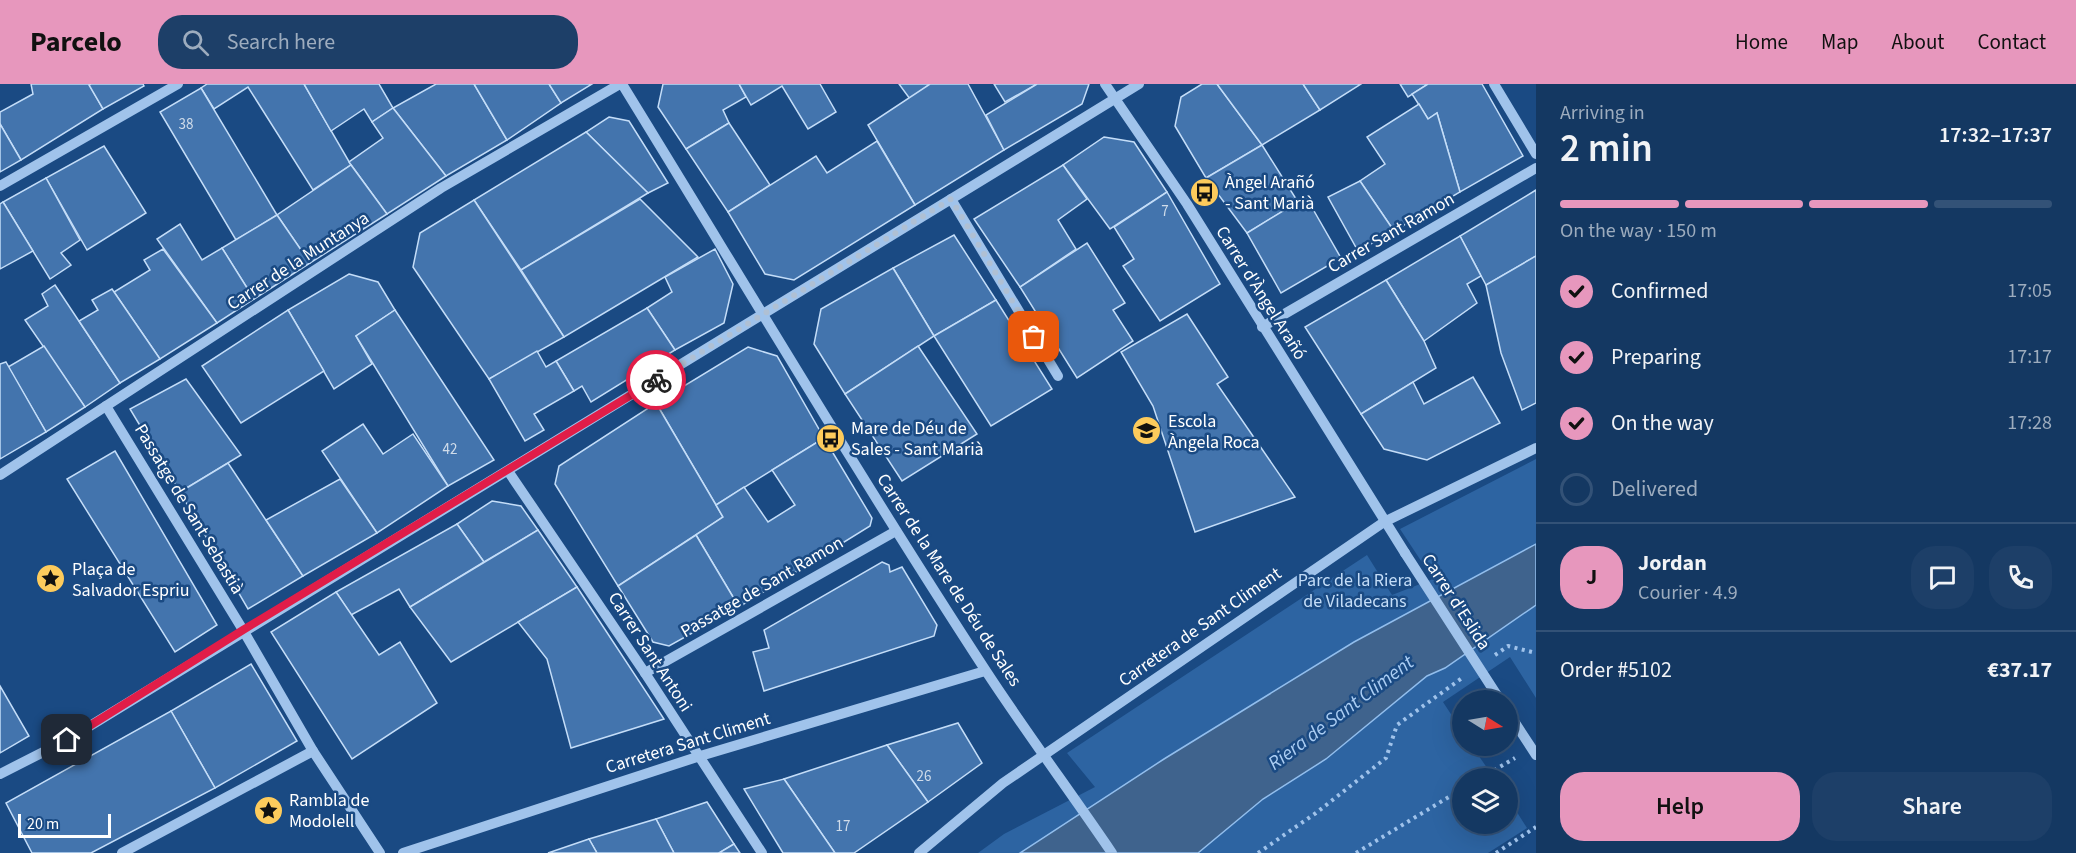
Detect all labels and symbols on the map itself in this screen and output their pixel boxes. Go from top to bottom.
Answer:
house number: 38 [179,114,193,135]
place label: Àngel Arañó - Sant Marià [1225,170,1315,216]
bus stop icon: Àngel Arañó - Sant Marià [1188,176,1220,208]
street label: Carrer Sant Ramon [1323,187,1459,279]
house number: 7 [1161,201,1169,222]
street label: Carrer de la Muntanya [222,206,374,316]
street label: Carrer d'Àngel Arañó [1210,221,1312,365]
pin [1008,311,1059,362]
courier [626,350,686,410]
place label: Escola Àngela Roca [1168,409,1260,455]
school or university icon: Escola Àngela Roca [1131,415,1163,447]
place label: Mare de Déu de Sales - Sant Marià [851,416,984,462]
street label: Passatge de Sant Sebastià [128,419,250,599]
bus stop icon: Mare de Déu de Sales - Sant Marià [814,422,846,454]
house number: 42 [443,439,457,460]
street label: Carrer de la Mare de Déu de Sales [871,469,1027,691]
street label: Passatge de Sant Ramon [676,530,848,644]
street label: Carrer d'Eslida [1416,549,1496,655]
place label: Plaça de Salvador Espriu [72,557,189,603]
street label: Carretera de Sant Climent [1114,561,1286,693]
place icon: Plaça de Salvador Espriu [35,563,67,595]
park label: Parc de la Riera de Viladecans [1298,568,1412,614]
street label: Carrer Sant Antoni [602,587,698,717]
water label: Riera de Sant Climent [1262,648,1420,777]
north arrow [1452,690,1518,756]
street label: Carretera Sant Climent [603,706,773,780]
pin [41,714,92,765]
house number: 26 [917,766,931,787]
place label: Rambla de Modolell [289,788,369,834]
place icon: Rambla de Modolell [252,794,284,826]
scale bar [18,811,111,838]
house number: 17 [836,816,850,837]

